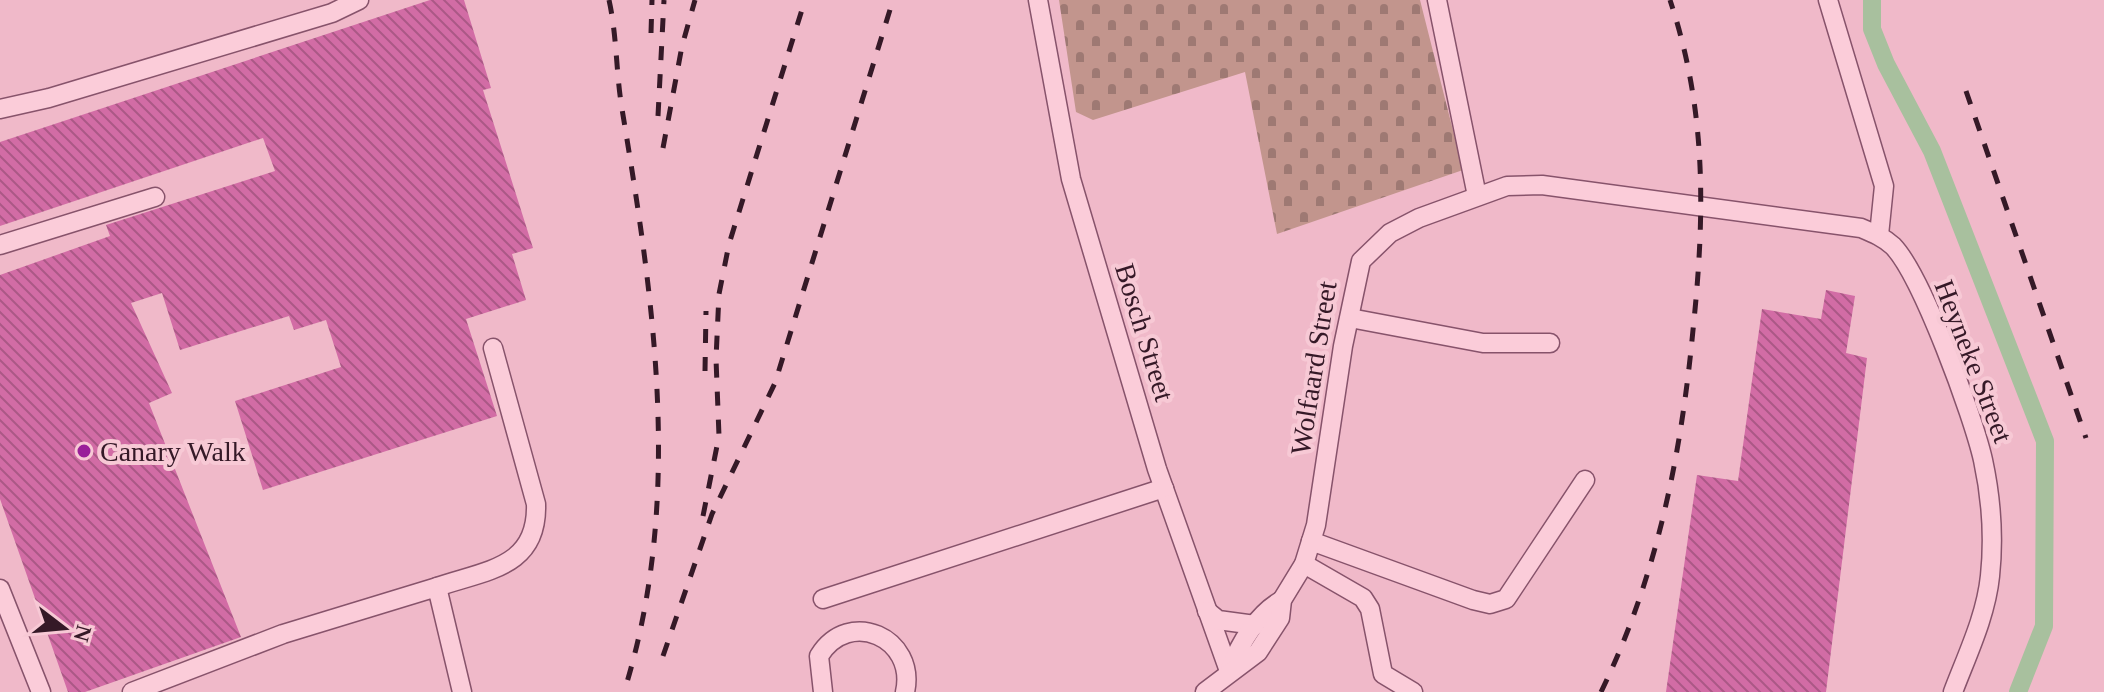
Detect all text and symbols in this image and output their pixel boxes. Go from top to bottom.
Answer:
street label: Bosch Street [1109,260,1180,405]
street label: Heyneke Street [1928,275,2019,447]
street label: Wolfaard Street [1284,279,1343,457]
place label: Canary Walk [100,436,246,467]
marker: Canary Walk [75,442,93,460]
north arrow [24,588,104,668]
text: N [69,622,97,645]

